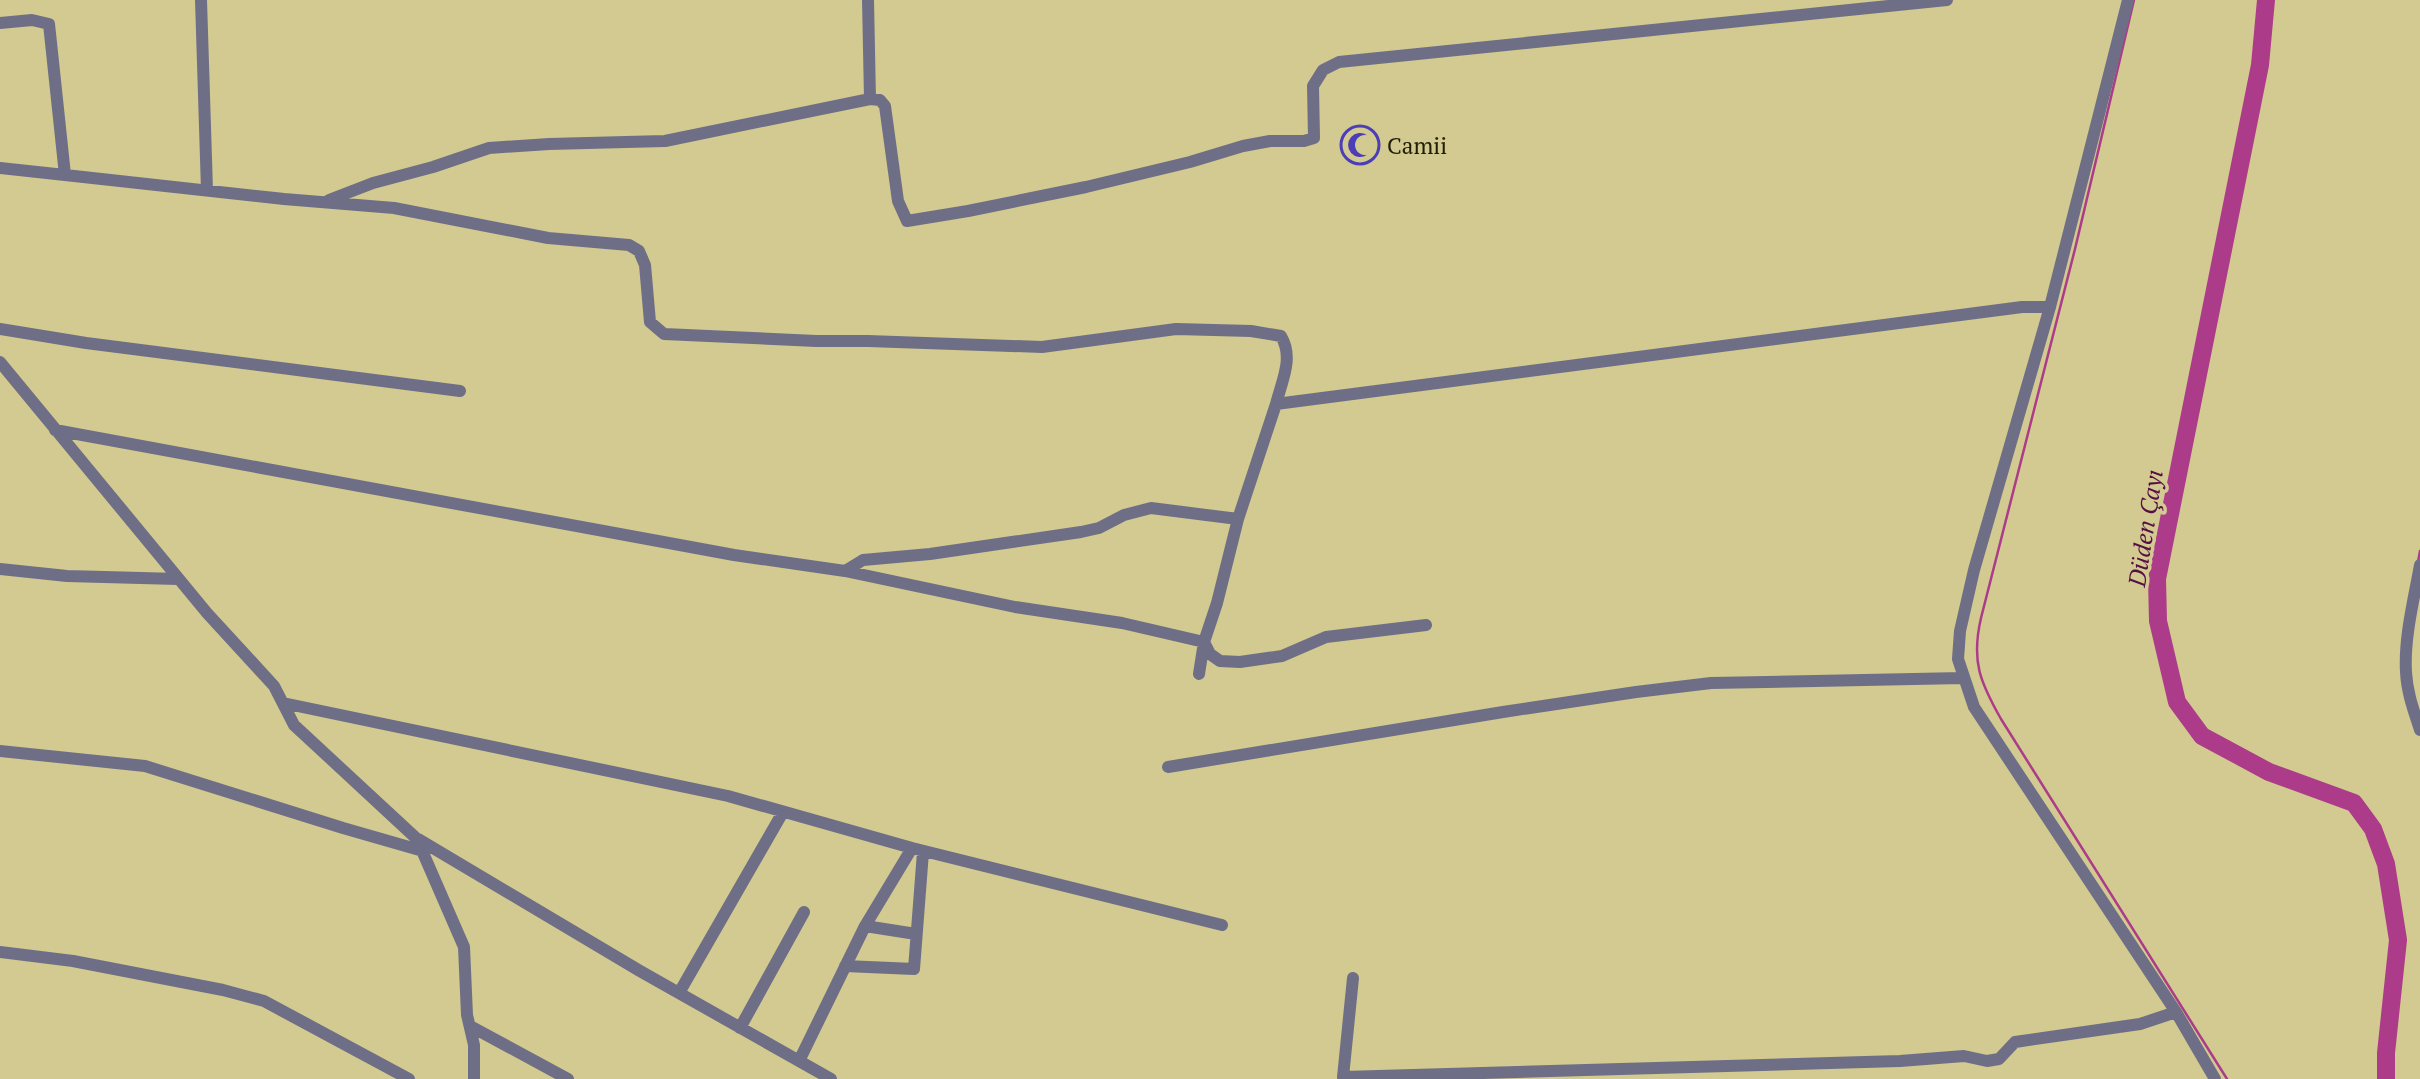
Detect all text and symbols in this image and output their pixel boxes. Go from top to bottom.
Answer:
mosque icon: Camii [1339,124,1381,166]
place label: Camii [1387,130,1447,161]
water label: Düden Çayı [2120,467,2170,590]

